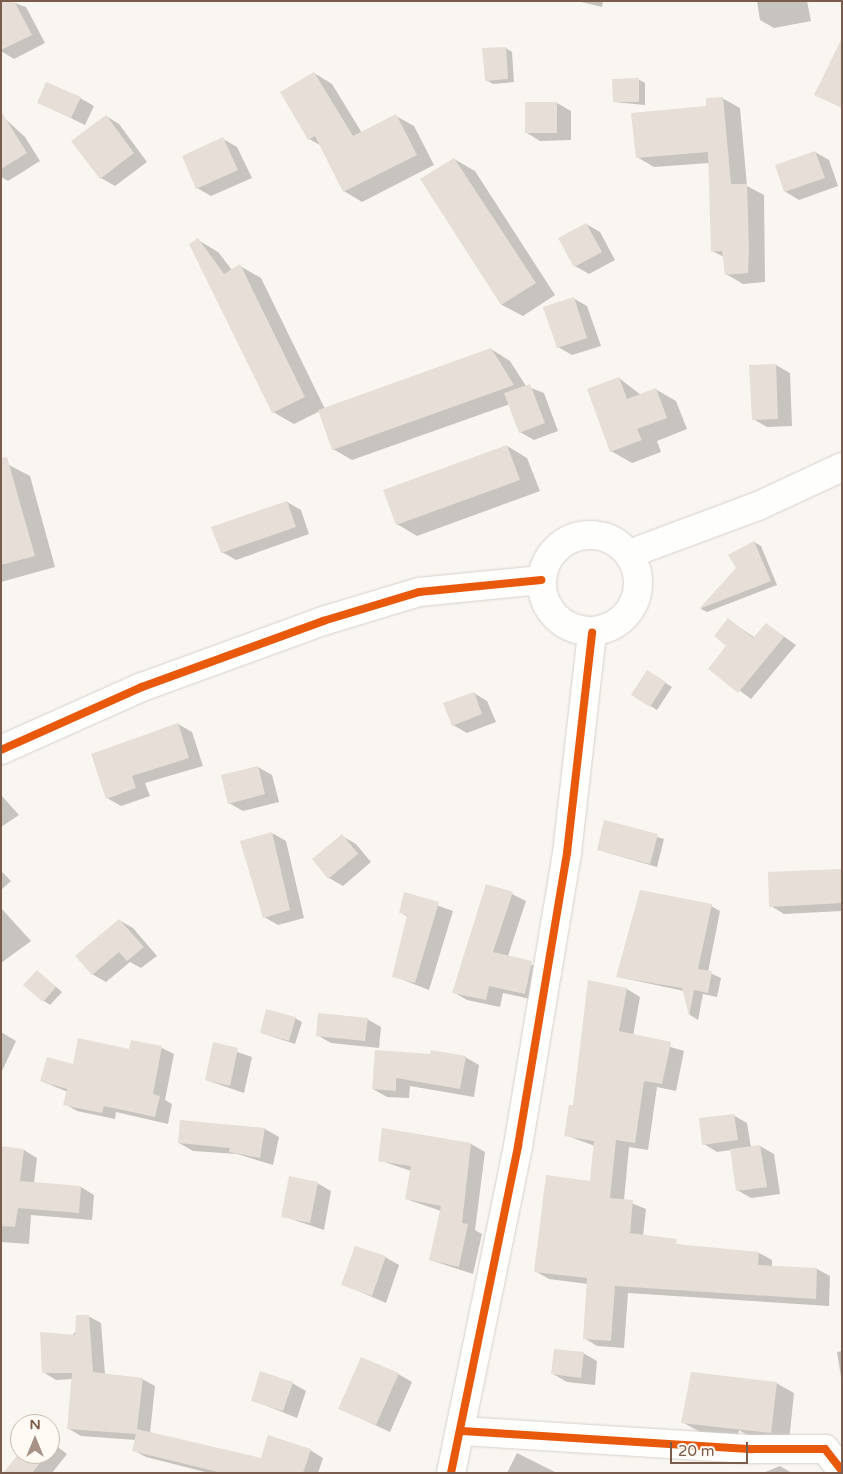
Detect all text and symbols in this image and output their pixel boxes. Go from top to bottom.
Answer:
north arrow [10,1414,60,1464]
text: N [29,1416,41,1433]
scale bar [673,1432,750,1464]
text: 20 m [678,1442,715,1460]

